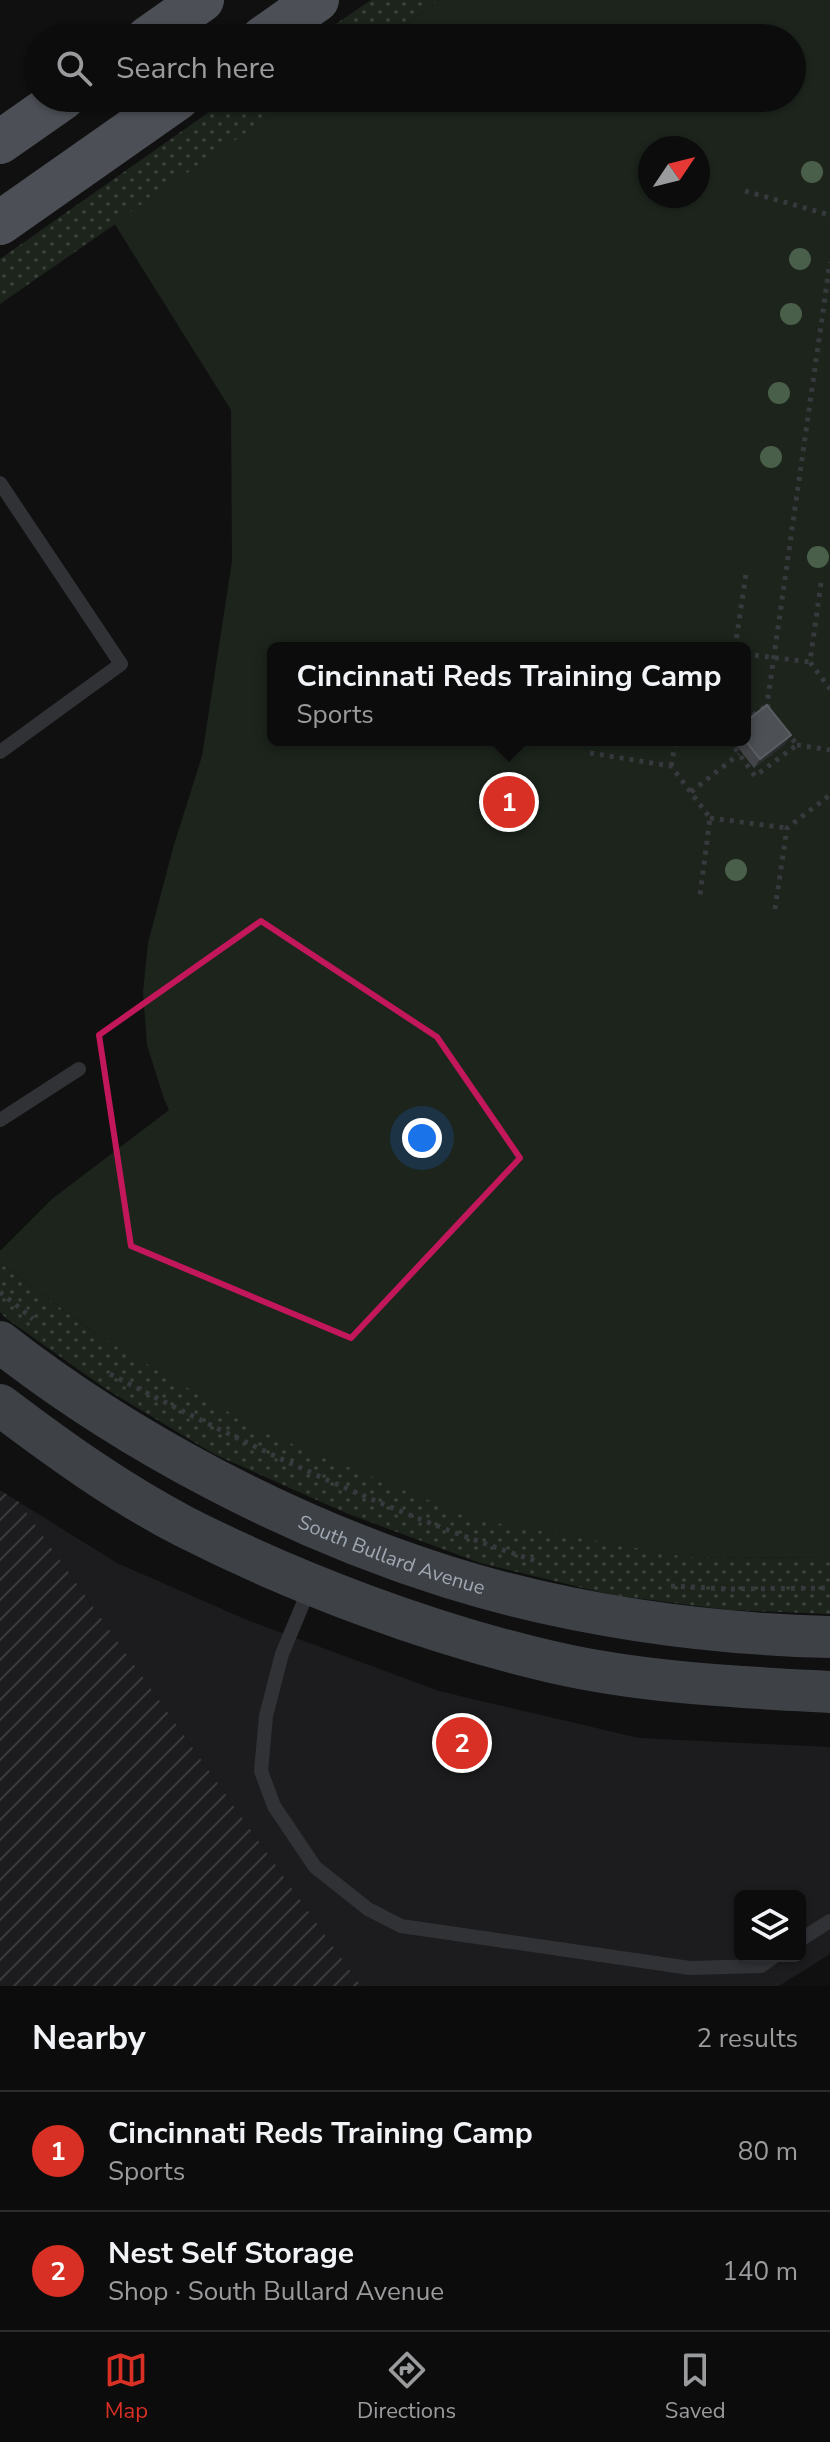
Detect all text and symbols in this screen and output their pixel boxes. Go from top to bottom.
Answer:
search box [24,24,806,112]
icon: search [52,46,96,90]
text: Search here [116,48,275,89]
north arrow [638,136,710,208]
popup [267,642,751,746]
text: Cincinnati Reds Training Camp [297,656,721,697]
text: Sports [297,697,374,732]
pin: 1 [483,772,535,832]
your location [402,1118,442,1158]
street label: South Bullard Avenue [294,1508,488,1601]
pin: 2 [436,1713,488,1773]
map controls [734,1890,806,1962]
button: layers [734,1890,806,1962]
text: Nearby [32,2015,146,2061]
text: 2 results [697,2021,798,2056]
text: Cincinnati Reds Training Camp [108,2113,533,2154]
text: 1 [50,2134,66,2169]
text: 80 m [738,2134,798,2169]
text: Sports [108,2154,185,2189]
text: Nest Self Storage [108,2233,354,2274]
text: 2 [50,2254,66,2289]
text: 140 m [722,2254,798,2289]
text: Shop · South Bullard Avenue [108,2274,444,2309]
tab: Map [104,2348,148,2426]
tab: Directions [357,2348,456,2426]
tab: Saved [665,2348,726,2426]

